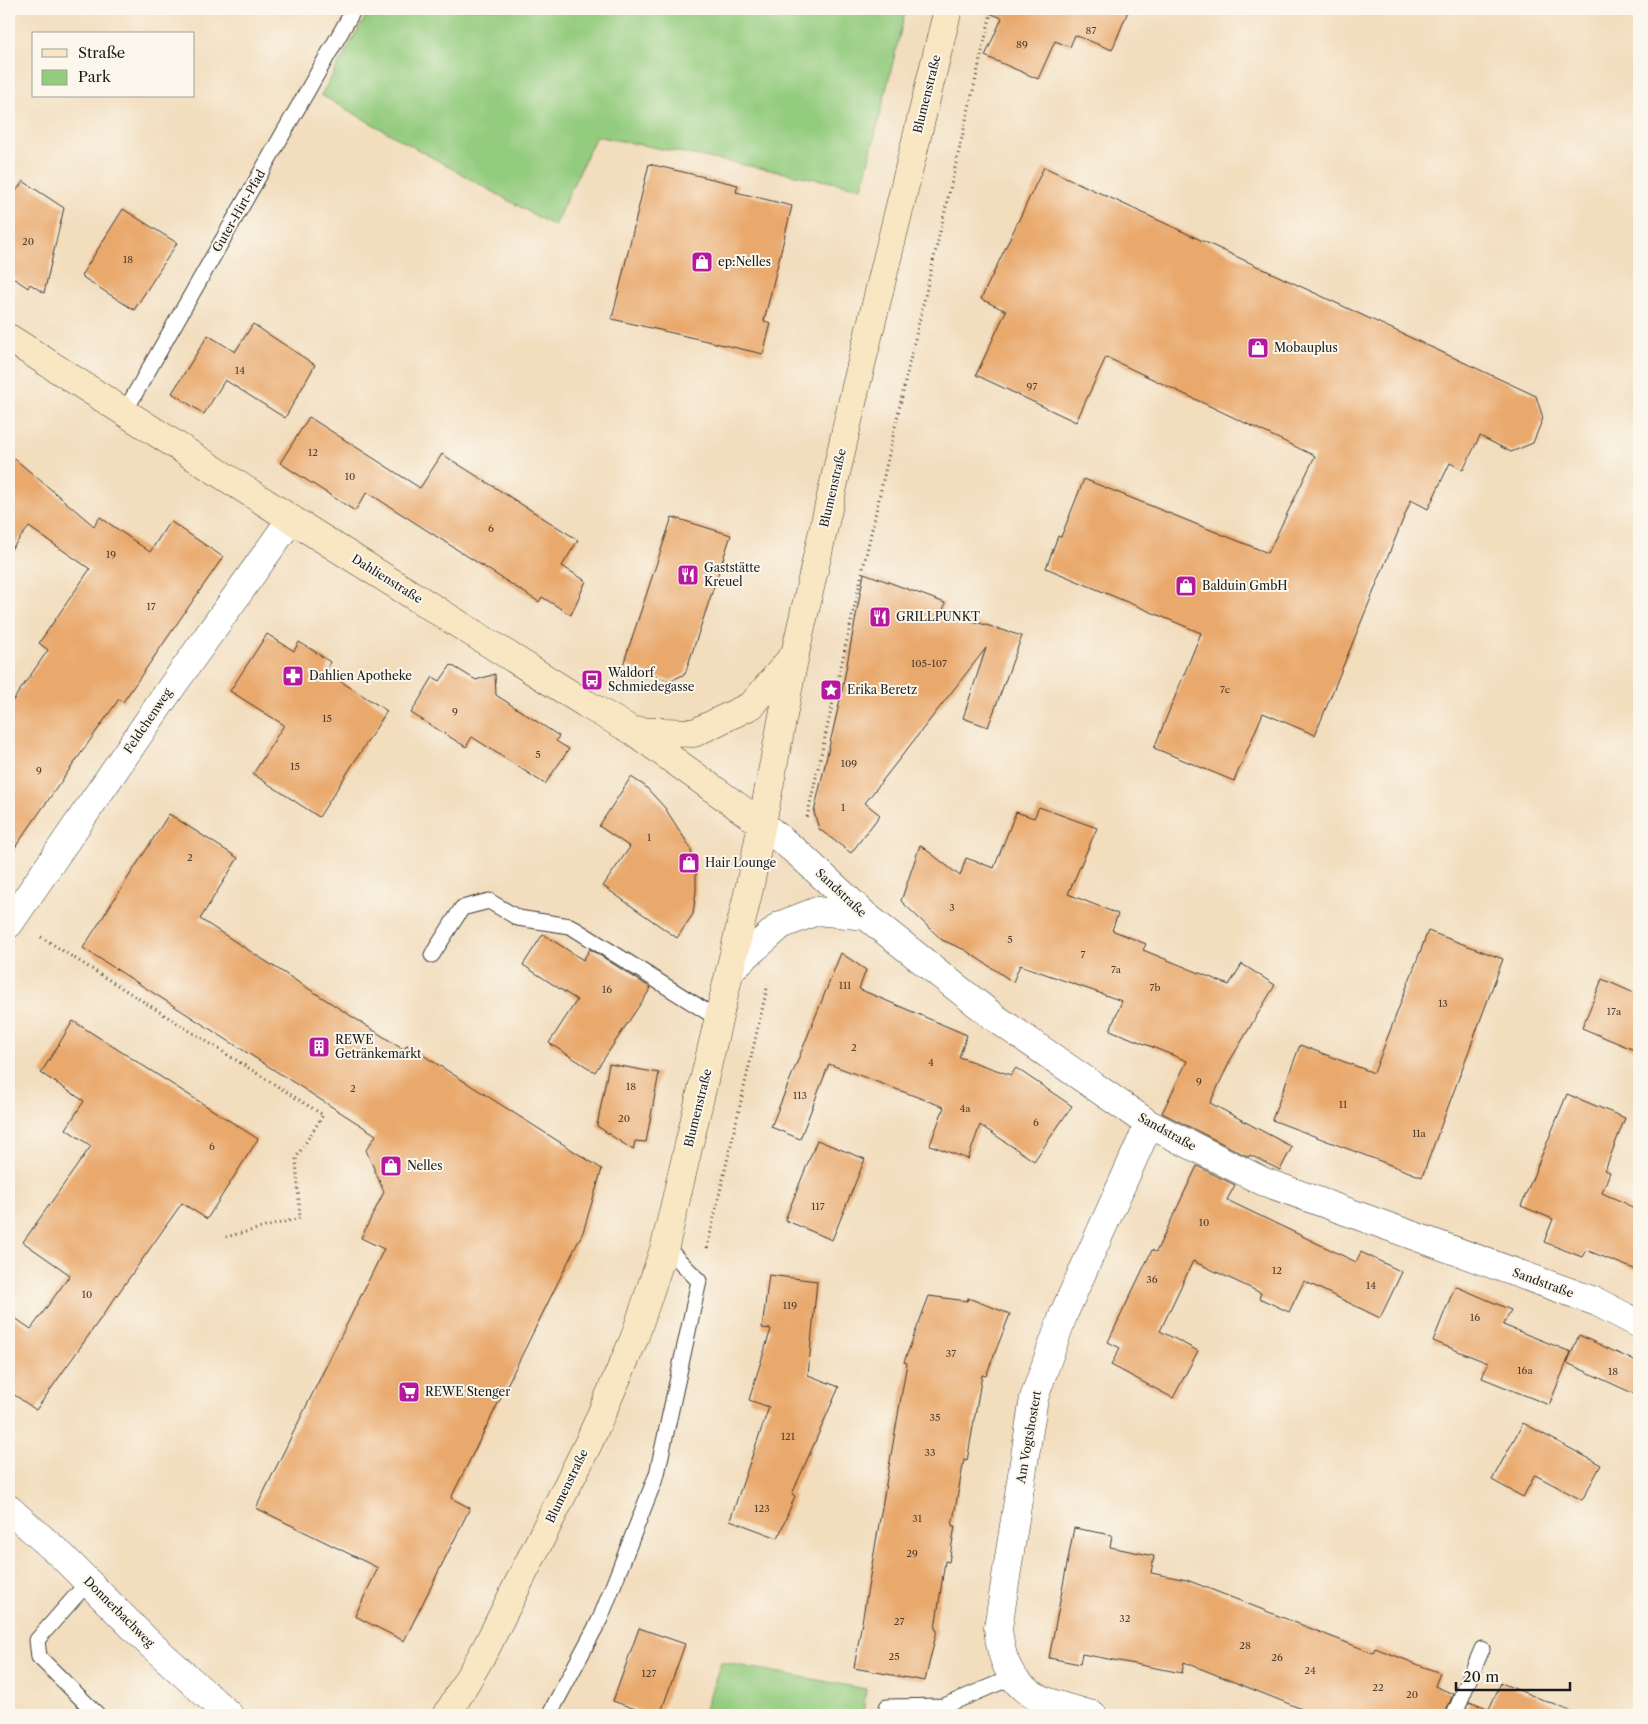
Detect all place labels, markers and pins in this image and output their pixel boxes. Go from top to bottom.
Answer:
shop icon: ep:Nelles [690,250,714,274]
place label: ep:Nelles [718,254,771,269]
shop icon: Mobauplus [1246,336,1270,360]
place label: Mobauplus [1274,340,1338,355]
place label: Gaststätte Kreuel [704,560,761,589]
restaurant icon: Gaststätte Kreuel [676,563,700,587]
shop icon: Balduin GmbH [1174,574,1198,598]
place label: Balduin GmbH [1202,578,1287,593]
restaurant icon: GRILLPUNKT [868,605,892,629]
place label: GRILLPUNKT [896,609,980,624]
pharmacy icon: Dahlien Apotheke [281,664,305,688]
place label: Waldorf Schmiedegasse [607,665,695,694]
place label: Dahlien Apotheke [309,668,412,683]
bus stop icon: Waldorf Schmiedegasse [580,668,604,692]
place icon: Erika Beretz [819,678,843,702]
place label: Erika Beretz [847,682,917,697]
shop icon: Hair Lounge [677,851,701,875]
place label: Hair Lounge [705,855,777,870]
place label: REWE Getränkemarkt [335,1032,422,1061]
building icon: REWE Getränkemarkt [307,1035,331,1059]
shop icon: Nelles [379,1154,403,1178]
place label: Nelles [407,1158,442,1173]
supermarket icon: REWE Stenger [397,1380,421,1404]
place label: REWE Stenger [425,1384,510,1399]

